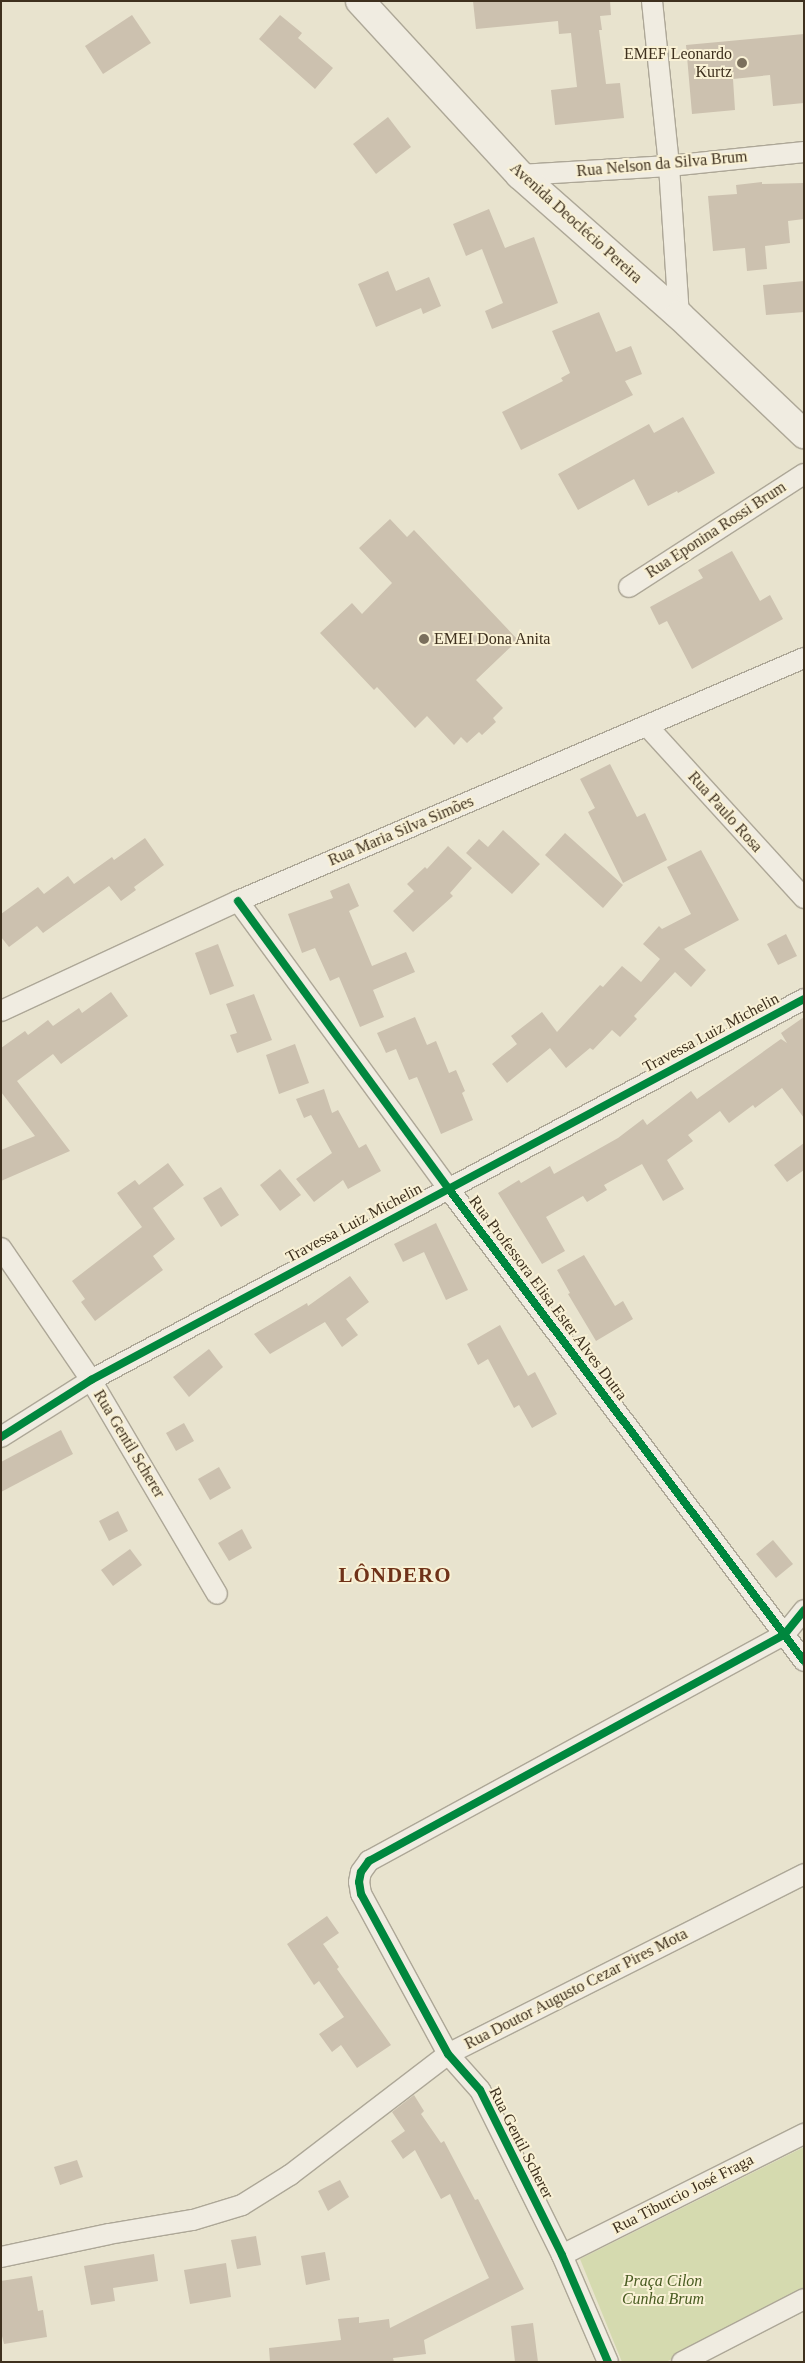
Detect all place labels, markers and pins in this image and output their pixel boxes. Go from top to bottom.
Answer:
place label: EMEF Leonardo Kurtz [624,44,732,82]
marker: EMEF Leonardo Kurtz [736,57,748,69]
place label: EMEI Dona Anita [434,629,551,649]
marker: EMEI Dona Anita [418,633,430,645]

